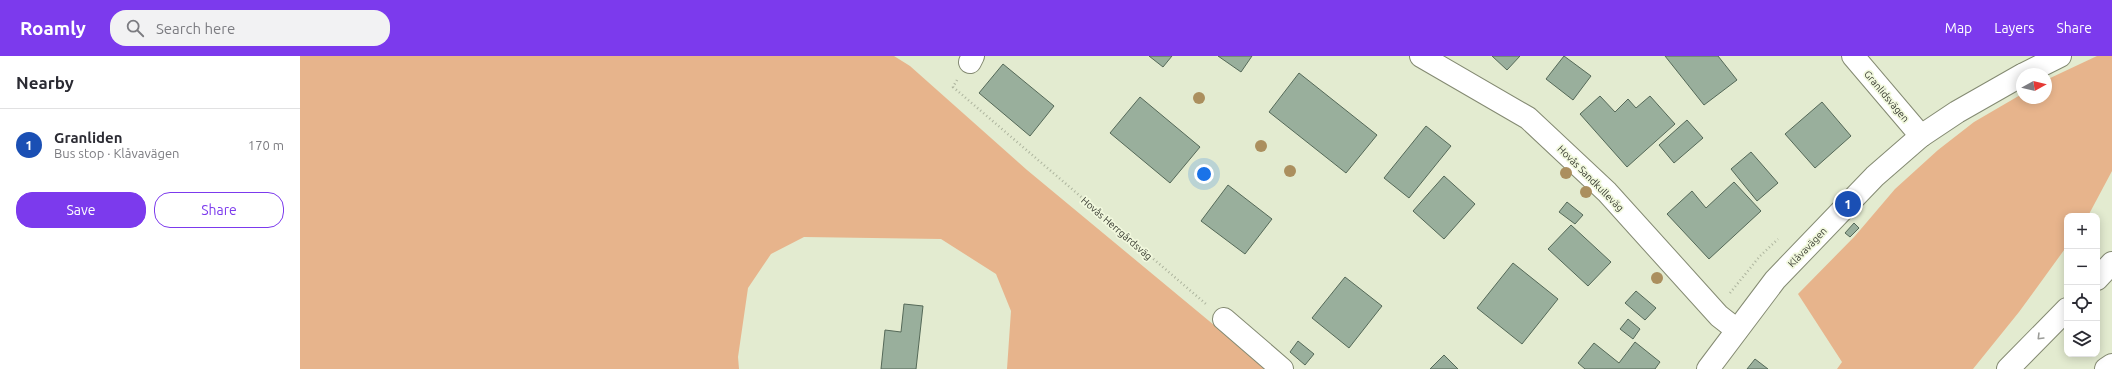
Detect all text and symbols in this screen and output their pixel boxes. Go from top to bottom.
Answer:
search box [110,10,390,46]
text: Roamly [20,17,86,39]
icon: search [124,17,146,39]
text: Search here [156,20,235,37]
text: Map [1945,20,1972,36]
text: Layers [1994,20,2034,36]
text: Share [2056,20,2092,36]
street label: Granlidsvägen [1862,68,1911,124]
north arrow [2016,68,2052,104]
text: Nearby [16,73,74,92]
text: Granliden [54,129,122,146]
text: 1 [25,138,33,152]
text: 170 m [248,138,284,152]
street label: Hovås Sandkulleväg [1555,143,1626,214]
text: Bus stop · Klåvavägen [54,146,180,160]
your location [1194,164,1214,184]
pin: 1 [1835,189,1861,219]
button: Save [16,192,146,228]
button: Share [154,192,284,228]
street label: Hovås Herrgårdsväg [1079,195,1154,262]
map controls [2064,213,2100,357]
button: + [2064,213,2100,249]
street label: Klåvavägen [1786,225,1829,269]
button: − [2064,249,2100,285]
button: locate [2064,285,2100,321]
button: layers [2064,321,2100,357]
one-way arrow [2037,332,2045,340]

